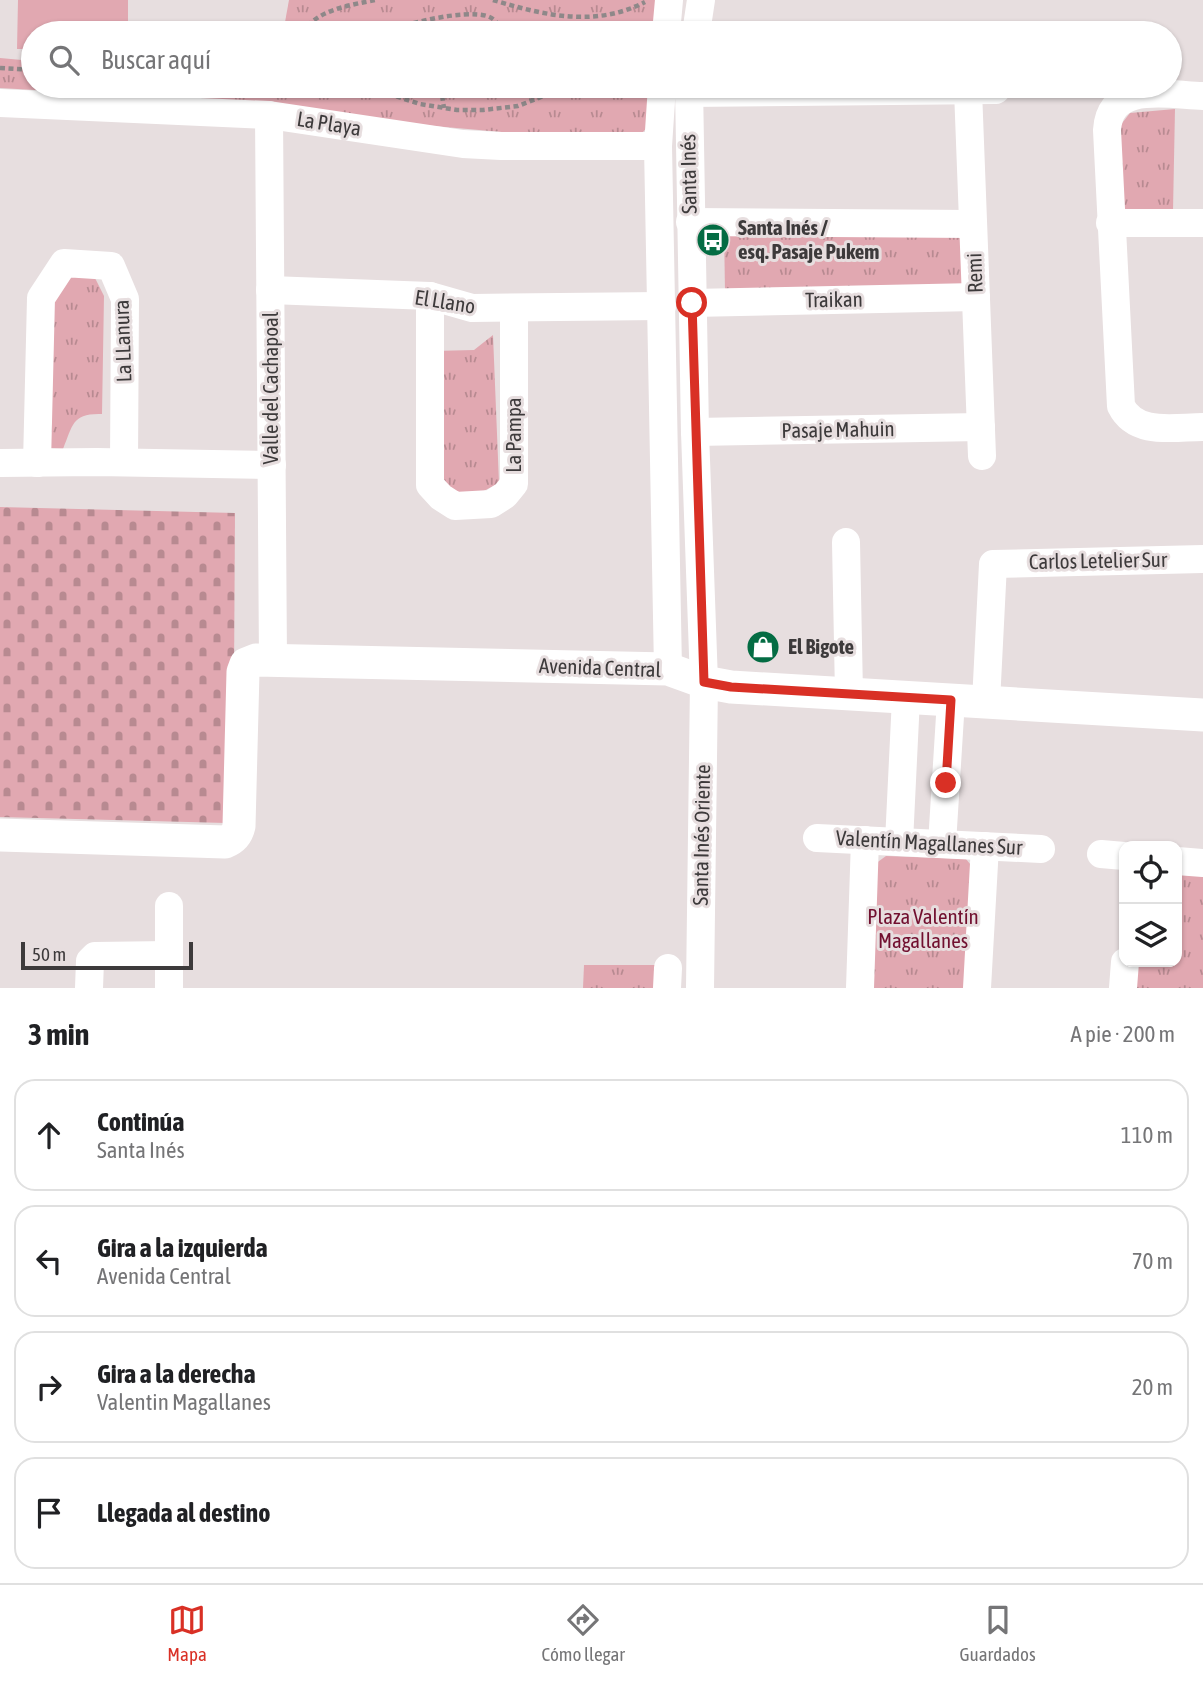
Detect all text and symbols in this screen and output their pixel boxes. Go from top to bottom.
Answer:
search box [21,21,1182,98]
icon: search [45,41,83,79]
text: Buscar aquí [101,45,211,75]
street label: La Playa [295,106,363,140]
street label: Santa Inés [675,134,701,214]
place label: Santa Inés / esq. Pasaje Pukem [738,215,879,263]
bus stop icon: Santa Inés / esq. Pasaje Pukem [694,221,732,259]
street label: Remi [961,253,987,293]
street label: El Llano [413,284,477,318]
street label: Traikan [805,286,863,312]
route start [676,287,707,318]
street label: La LLanura [109,299,135,383]
street label: Valle del Cachapoal [258,311,282,464]
street label: La Pampa [501,397,525,473]
street label: Pasaje Mahuin [781,416,895,442]
street label: Carlos Letelier Sur [1029,547,1168,573]
shop icon: El Bigote [744,628,782,666]
place label: El Bigote [788,634,854,658]
street label: Avenida Central [539,653,662,681]
street label: Santa Inés Oriente [688,764,714,906]
route end [930,767,961,798]
street label: Valentín Magallanes Sur [835,825,1024,859]
map controls [1119,841,1182,967]
button: locate [1119,841,1182,904]
park label: Plaza Valentín Magallanes [867,904,979,952]
button: layers [1119,904,1182,967]
scale bar [21,939,192,971]
text: 50 m [32,943,66,965]
text: 3 min [28,1017,89,1051]
text: A pie · 200 m [1071,1021,1175,1047]
text: Continúa [97,1107,184,1137]
icon: ahead [30,1116,68,1154]
text: 110 m [1121,1122,1173,1148]
text: Santa Inés [97,1137,185,1163]
text: Gira a la izquierda [97,1233,268,1263]
icon: left [30,1242,68,1280]
text: 70 m [1132,1248,1173,1274]
text: Avenida Central [97,1263,231,1289]
text: Gira a la derecha [97,1359,256,1389]
icon: right [30,1368,68,1406]
text: 20 m [1132,1374,1173,1400]
text: Valentin Magallanes [97,1389,271,1415]
icon: arrive [30,1494,68,1532]
text: Llegada al destino [97,1498,270,1528]
tab: Mapa [167,1601,207,1665]
tab: Cómo llegar [541,1601,625,1665]
tab: Guardados [959,1601,1036,1665]

